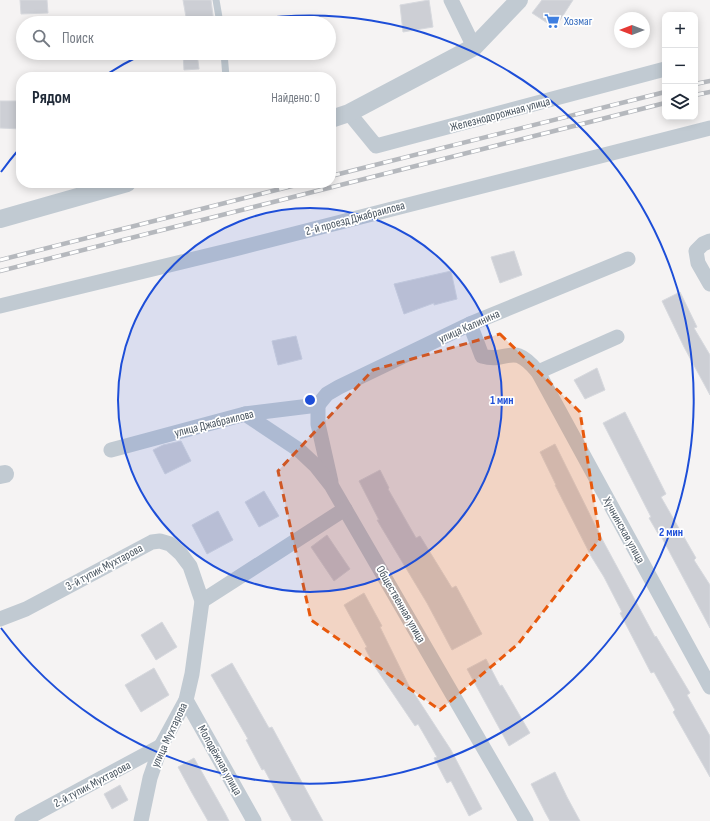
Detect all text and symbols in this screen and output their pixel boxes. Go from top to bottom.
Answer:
supermarket icon: Хозмаг [543,12,561,30]
north arrow [614,12,650,48]
map controls [662,12,698,120]
button: + [662,12,698,48]
place label: Хозмаг [563,14,593,29]
search box [16,16,336,60]
icon: search [30,27,52,49]
text: Поиск [62,29,94,48]
button: − [662,48,698,84]
button: layers [662,84,698,120]
text: Рядом [32,88,71,108]
text: Найдено: 0 [271,90,320,106]
street label: Железнодорожная улица [449,94,552,135]
street label: 2-й проезд Джабраилова [304,198,407,239]
street label: улица Калинина [436,306,502,347]
centre of rings [303,393,317,407]
text: 1 мин [490,393,514,408]
street label: улица Джабраилова [173,406,256,441]
street label: Хучнинская улица [599,494,648,566]
text: 2 мин [659,525,683,540]
street label: 3-й тупик Мухтарова [63,541,146,594]
street label: Общественная улица [372,563,429,646]
street label: улица Мухтарова [148,700,191,770]
street label: Молодёжная улица [194,723,245,798]
street label: 2-й тупик Мухтарова [51,758,134,811]

